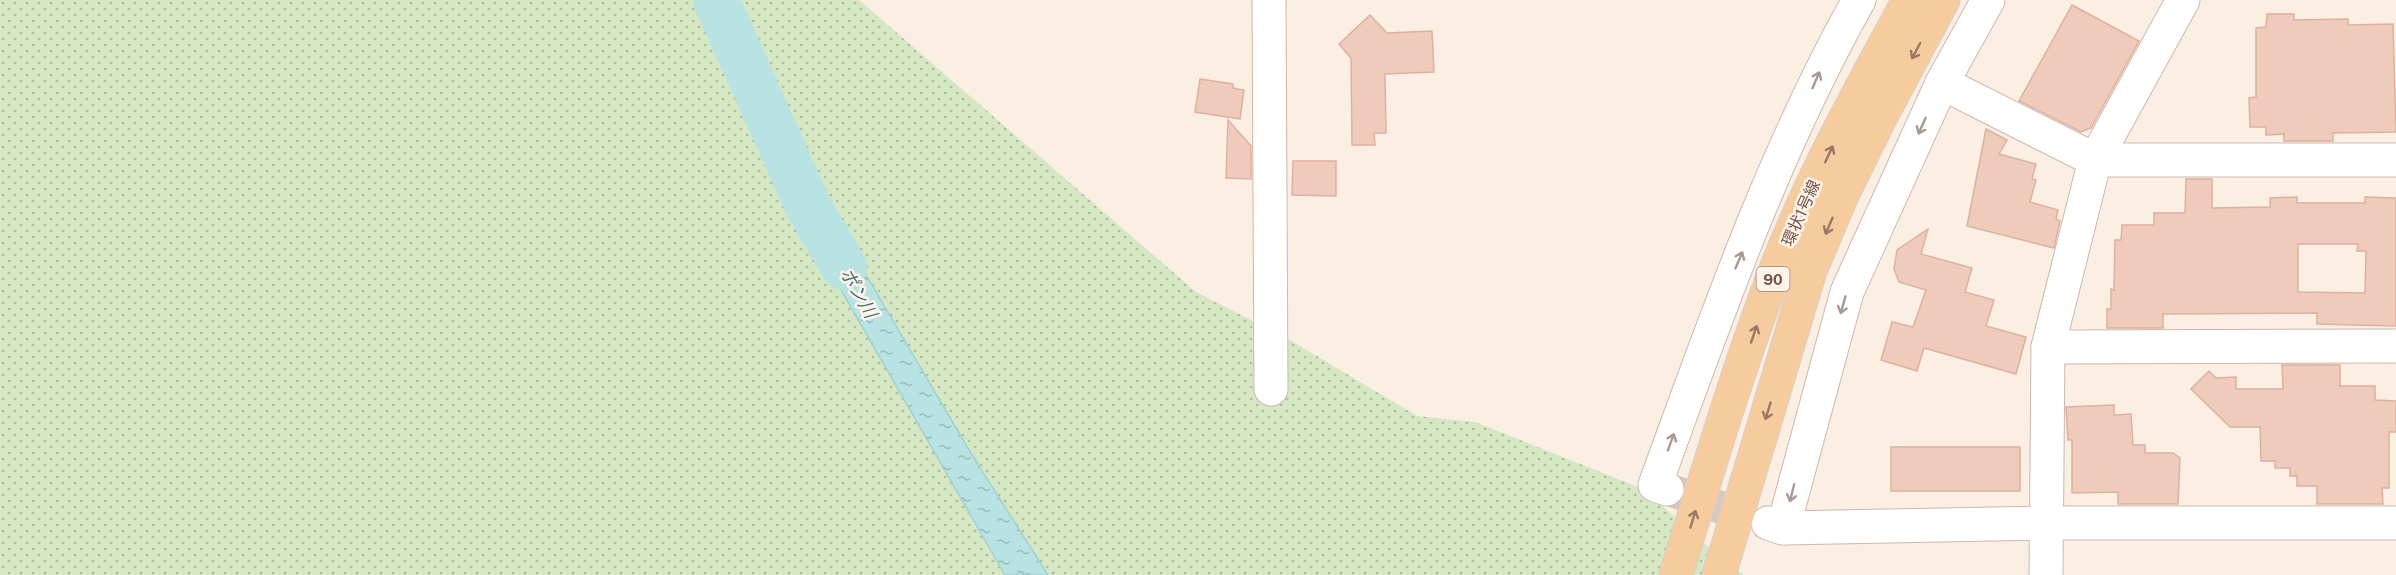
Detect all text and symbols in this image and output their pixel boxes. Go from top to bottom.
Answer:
one-way arrow [1909,42,1921,60]
one-way arrow [1811,72,1822,90]
one-way arrow [1916,117,1927,135]
one-way arrow [1823,145,1835,163]
street label: 環状1号線 [1778,177,1824,249]
one-way arrow [1823,216,1834,235]
one-way arrow [1734,251,1745,269]
water label: ポン川 [836,264,883,323]
road number: 90 [1756,267,1790,291]
one-way arrow [1837,295,1849,314]
one-way arrow [1749,325,1760,344]
one-way arrow [1762,401,1773,420]
one-way arrow [1666,433,1677,452]
one-way arrow [1786,483,1798,502]
one-way arrow [1688,510,1699,529]

